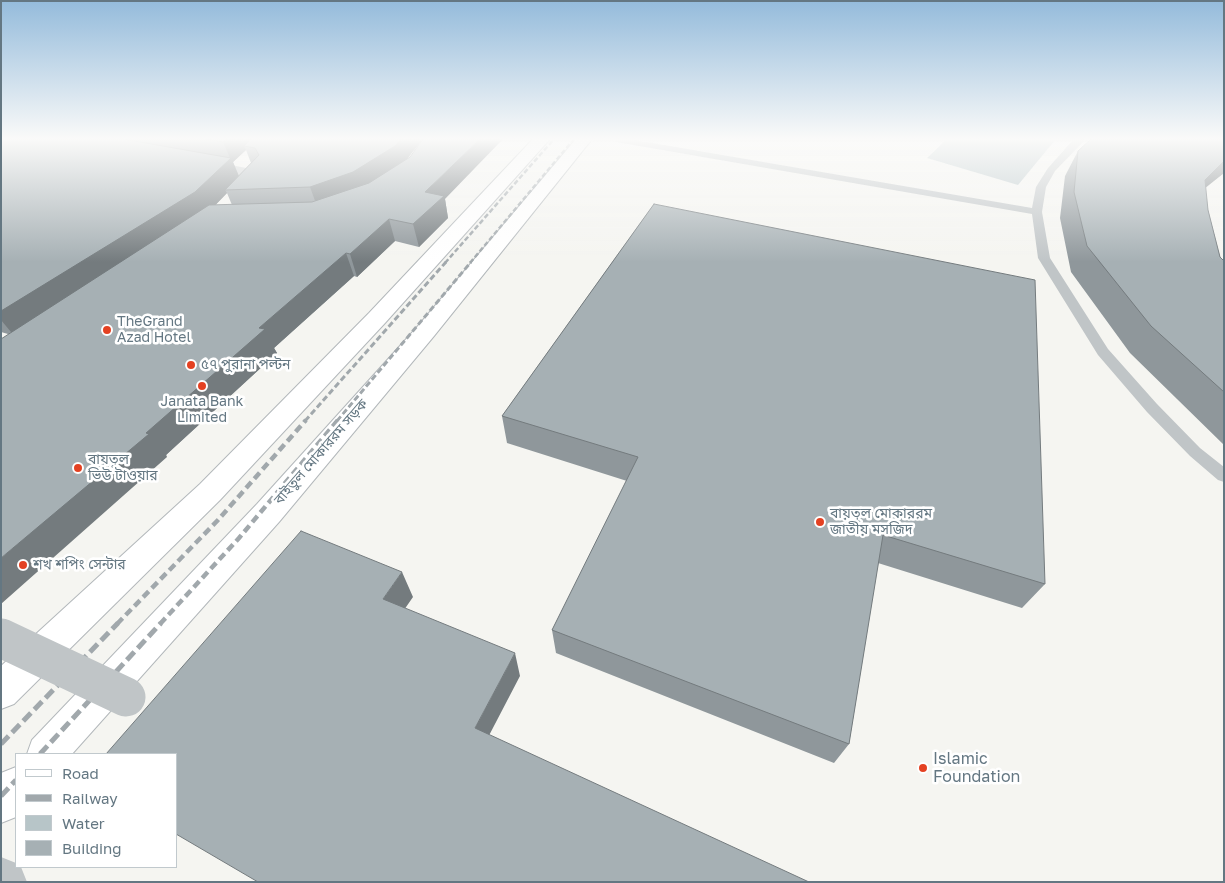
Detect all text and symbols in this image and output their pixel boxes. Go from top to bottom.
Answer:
place label: TheGrand Azad Hotel [117,314,191,347]
marker: TheGrand Azad Hotel [101,324,113,336]
place label: ৫৭ পুরানা পল্টন [201,357,291,373]
marker: ৫৭ পুরানা পল্টন [185,359,197,371]
marker: Janata Bank Limited [196,380,208,392]
place label: Janata Bank Limited [161,394,243,427]
street label: বাইতুল মোকাররম সড়ক [271,396,371,508]
place label: বায়তুল ভিউ টাওয়ার [88,452,158,484]
marker: বায়তুল ভিউ টাওয়ার [72,462,84,474]
place label: বায়তুল মোকাররম জাতীয় মসজিদ [830,506,932,538]
marker: বায়তুল মোকাররম জাতীয় মসজিদ [814,516,826,528]
place label: শখ শপিং সেন্টার [33,557,126,573]
marker: শখ শপিং সেন্টার [17,559,29,571]
place label: Islamic Foundation [933,749,1020,787]
legend [15,753,178,868]
marker: Islamic Foundation [917,762,929,774]
text: Road [62,764,99,782]
text: Railway [62,789,118,807]
text: Water [62,814,105,832]
text: Building [62,839,122,857]

